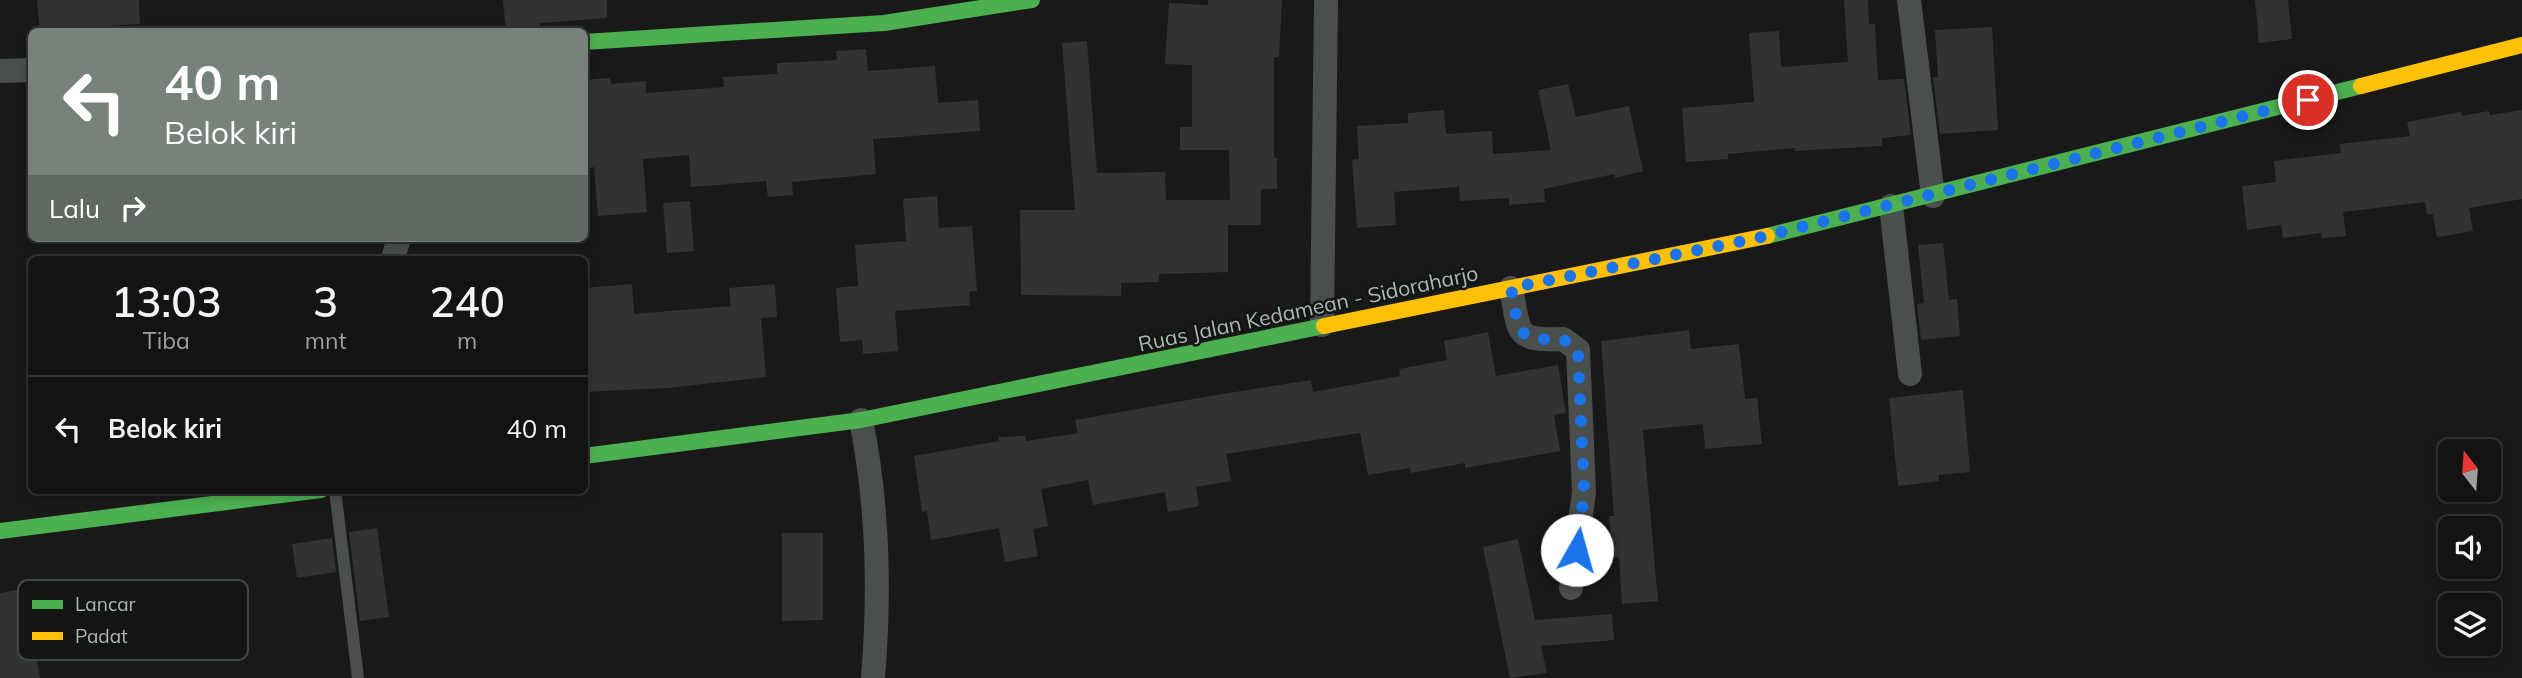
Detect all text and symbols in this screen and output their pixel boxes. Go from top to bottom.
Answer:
text: 40 m [164,51,280,112]
icon: left [49,56,140,147]
pin [2278,70,2338,130]
icon: arrive [2289,81,2327,119]
text: Belok kiri [164,112,297,152]
icon: right [114,189,152,227]
text: Lalu [49,192,100,225]
street label: Ruas Jalan Kedamean - Sidoraharjo [1136,259,1480,357]
text: 13:03 [111,275,222,328]
text: 3 [313,275,338,328]
text: 240 [429,275,505,328]
text: Tiba [143,326,190,355]
text: mnt [305,326,346,355]
text: m [457,326,477,355]
icon: left [49,410,87,448]
text: Belok kiri [108,412,222,445]
text: 40 m [506,412,567,445]
north arrow [2438,439,2501,502]
map controls [2438,439,2501,656]
position arrow [1540,513,1614,587]
button: sound [2438,516,2501,579]
legend [18,580,248,660]
text: Lancar [75,592,136,616]
button: layers [2438,593,2501,656]
text: Padat [75,624,128,648]

